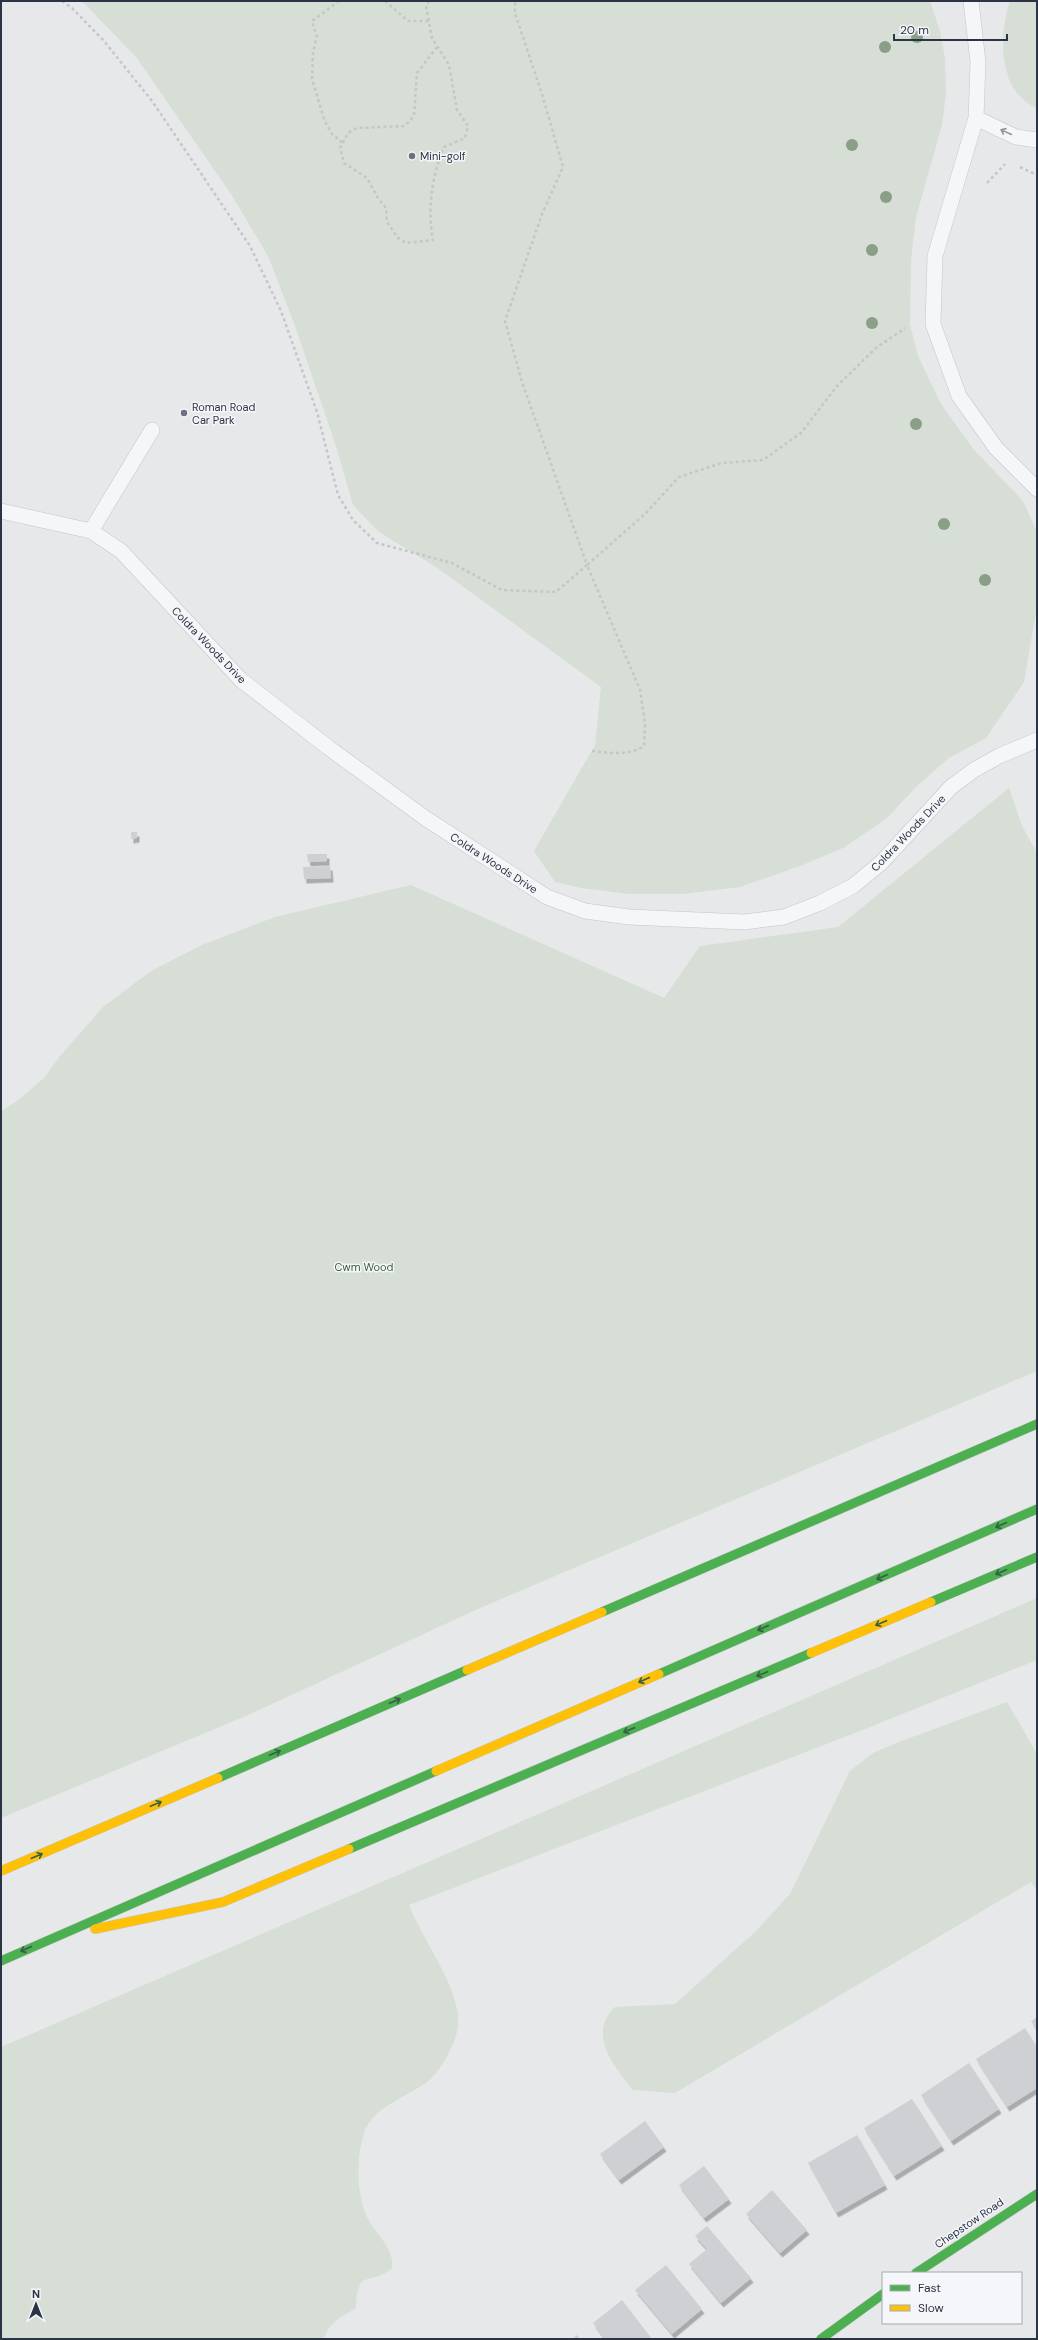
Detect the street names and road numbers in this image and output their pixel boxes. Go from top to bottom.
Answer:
street label: Coldra Woods Drive [169,604,249,686]
street label: Coldra Woods Drive [868,792,948,874]
street label: Coldra Woods Drive [448,830,540,896]
street label: Chepstow Road [932,2195,1006,2251]

